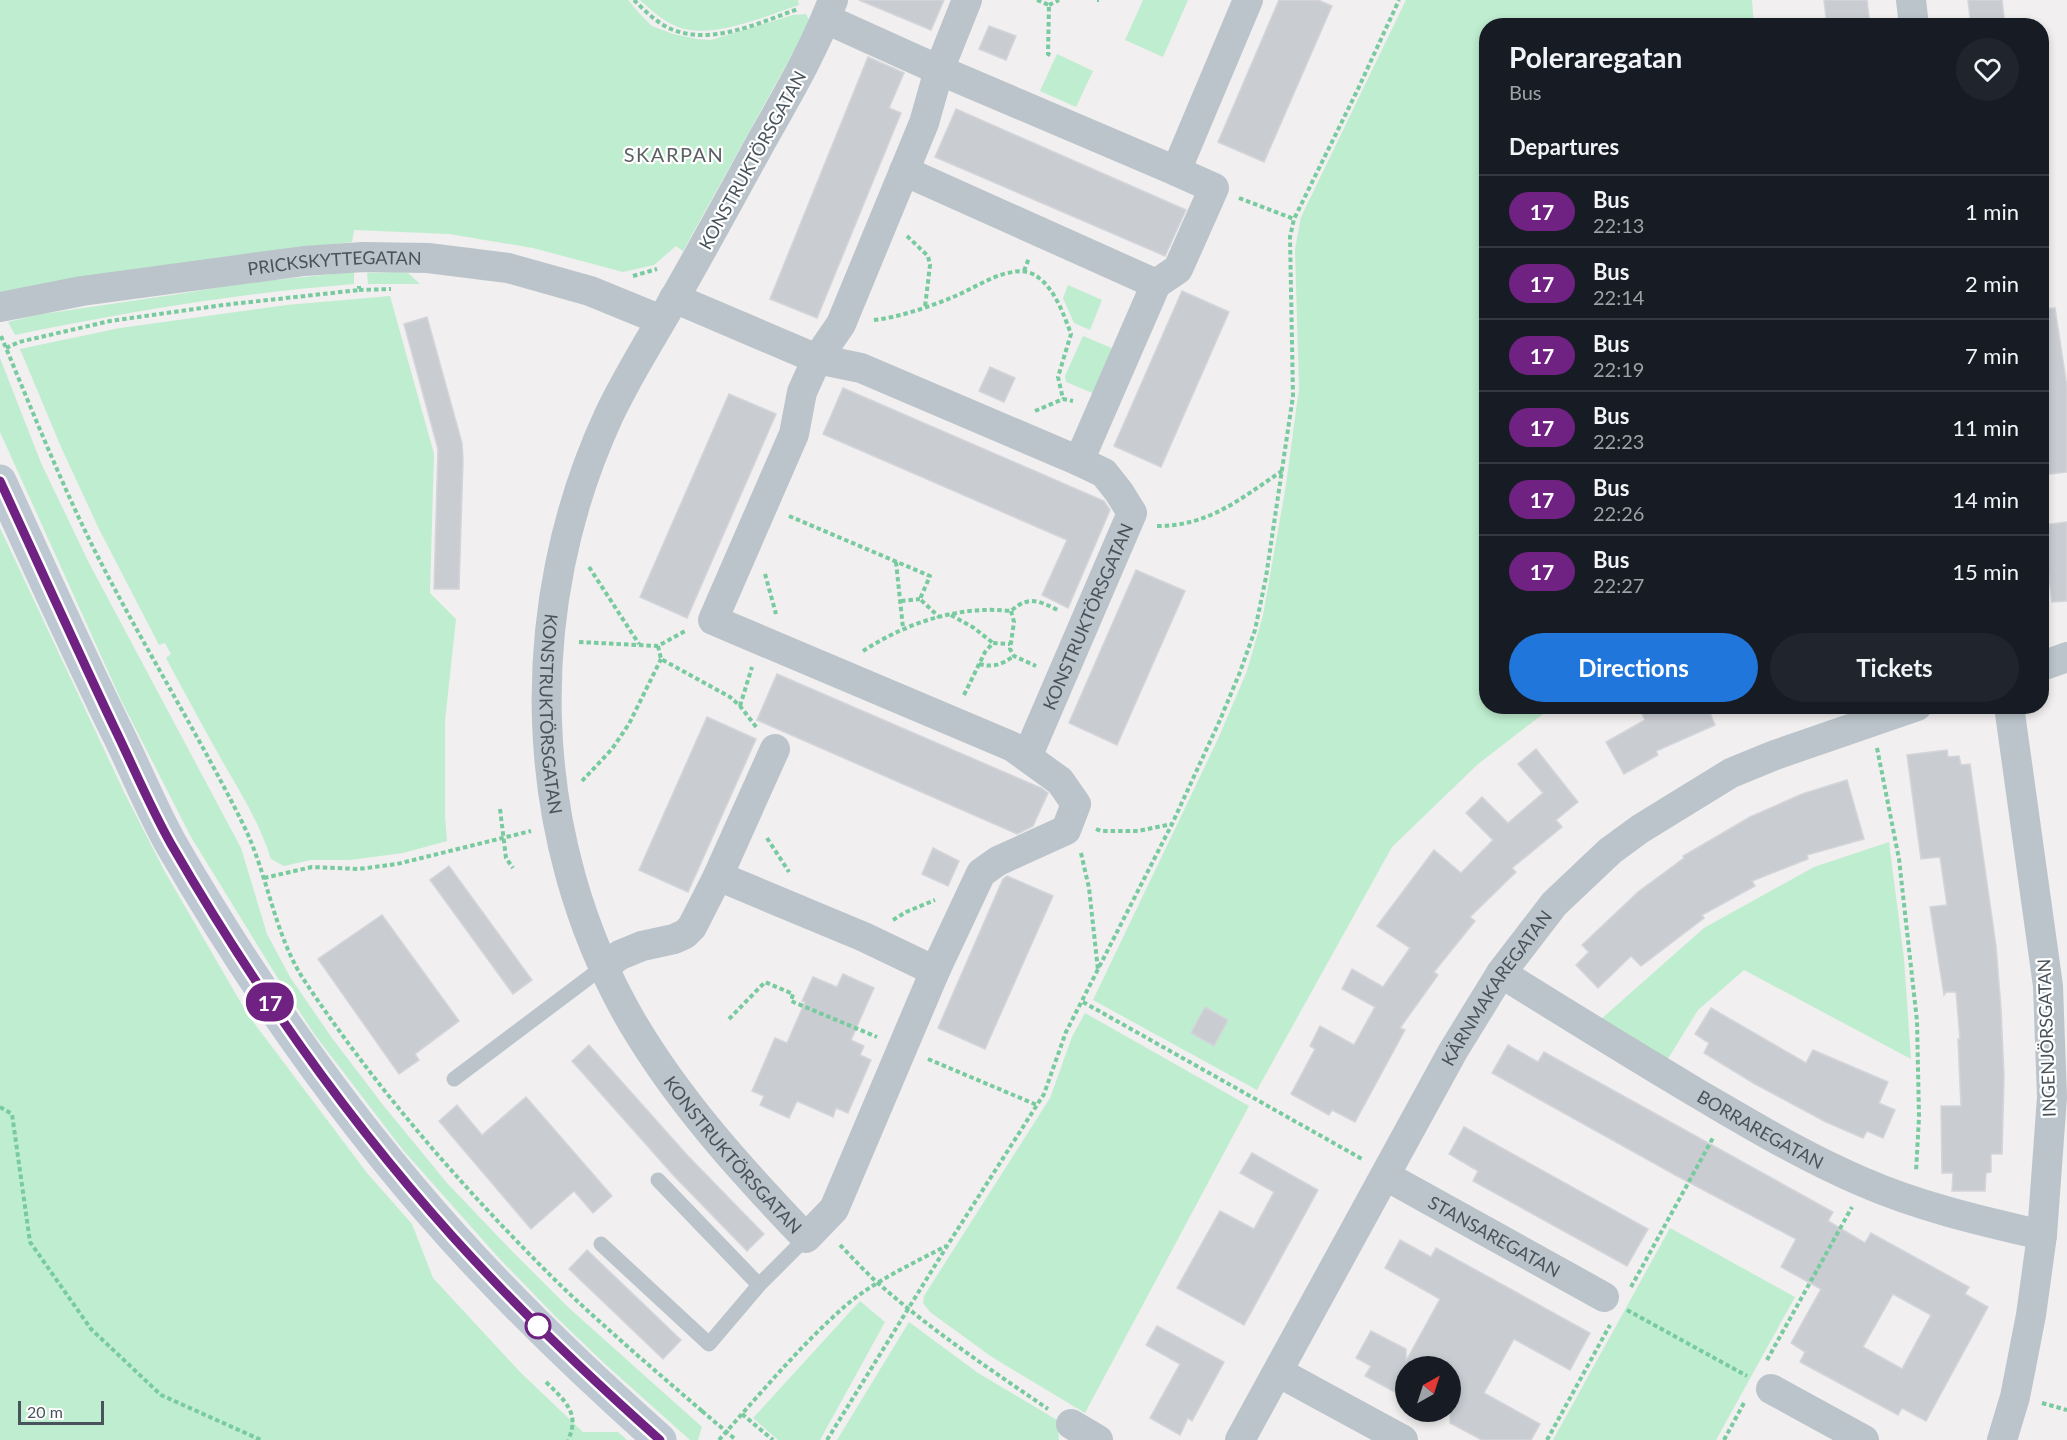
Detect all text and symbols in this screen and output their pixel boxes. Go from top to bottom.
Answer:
button: heart [1956,38,2019,101]
text: Poleraregatan [1509,40,1682,74]
street label: KONSTRUKTÖRSGATAN [694,67,810,253]
text: Bus [1509,80,1542,104]
text: Departures [1509,133,1619,160]
district label: SKARPAN [624,142,724,166]
text: Bus [1593,186,1629,213]
text: 1 min [1965,198,2019,225]
text: 17 [1530,199,1554,224]
text: 22:13 [1593,213,1644,237]
street label: PRICKSKYTTEGATAN [246,246,422,280]
text: Bus [1593,258,1629,285]
text: 2 min [1965,270,2019,297]
text: 17 [1530,271,1554,296]
text: 22:14 [1593,285,1644,309]
text: Bus [1593,330,1629,357]
text: 7 min [1965,342,2019,369]
text: 17 [1530,343,1554,368]
text: 22:19 [1593,357,1644,381]
text: Bus [1593,402,1629,429]
text: 11 min [1952,414,2019,441]
text: 17 [1530,415,1554,440]
text: 22:23 [1593,429,1644,453]
text: Bus [1593,474,1629,501]
text: 14 min [1952,486,2019,513]
text: 17 [1530,487,1554,512]
text: 22:26 [1593,501,1644,525]
street label: KONSTRUKTÖRSGATAN [1038,520,1137,713]
text: Bus [1593,546,1629,573]
text: 15 min [1952,558,2019,585]
text: 17 [1530,559,1554,584]
text: 22:27 [1593,573,1644,597]
street label: KONSTRUKTÖRSGATAN [536,613,567,816]
button: Directions [1509,633,1758,702]
button: Tickets [1770,633,2019,702]
street label: KÄRNMAKAREGATAN [1436,906,1556,1069]
street label: INGENJÖRSGATAN [2032,958,2060,1118]
line badge: 17 [243,982,297,1022]
text: 17 [258,990,282,1015]
street label: KONSTRUKTÖRSGATAN [660,1071,807,1238]
street label: BORRAREGATAN [1693,1085,1827,1173]
street label: STANSAREGATAN [1425,1191,1564,1282]
unlabelled marker [525,1313,551,1339]
north arrow [1395,1356,1461,1422]
map controls [1395,1356,1461,1422]
scale bar [18,1398,104,1426]
text: 20 m [27,1402,63,1421]

